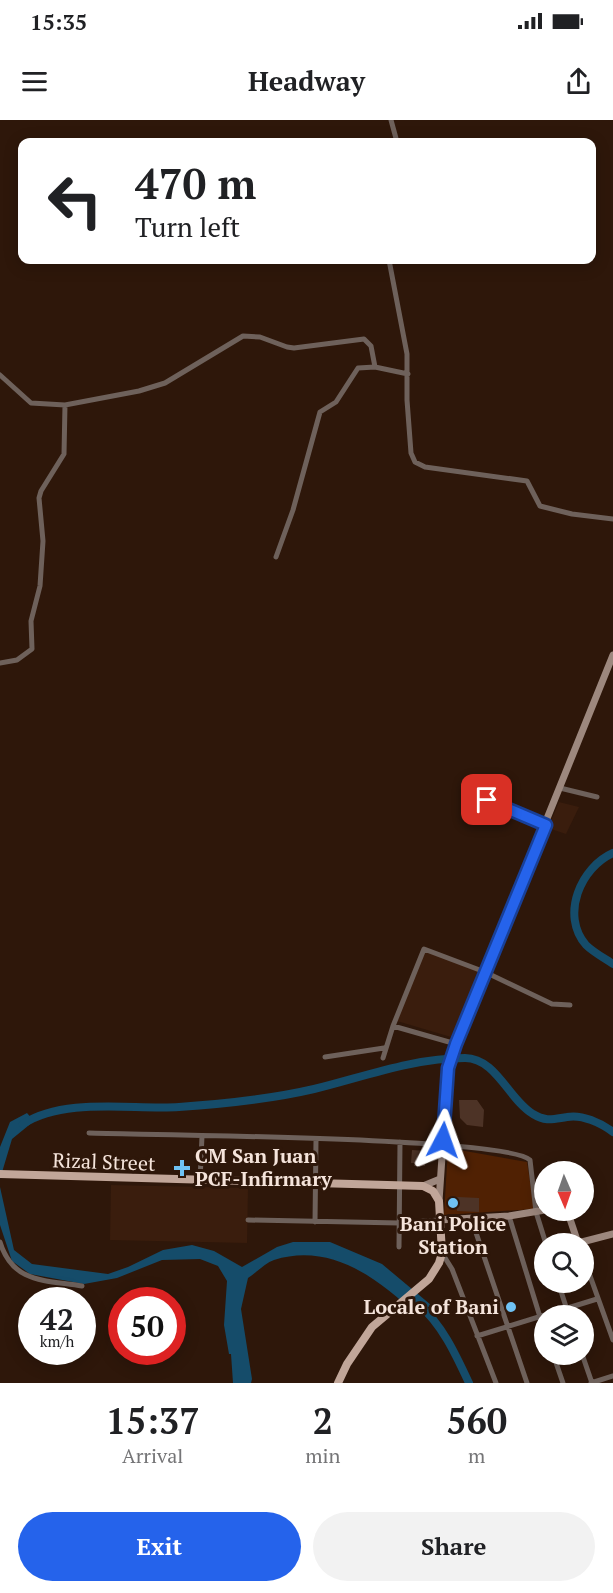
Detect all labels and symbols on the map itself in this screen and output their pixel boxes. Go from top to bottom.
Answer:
pin [461,774,512,825]
position arrow [411,1108,475,1172]
place label: CM San Juan PCF-Infirmary [195,1142,332,1192]
street label: Rizal Street [52,1146,156,1177]
marker: CM San Juan PCF-Infirmary [173,1159,191,1177]
north arrow [534,1161,594,1221]
marker: Bani Police Station [446,1196,460,1210]
place label: Bani Police Station [400,1210,507,1260]
speed limit sign: 50 [108,1287,186,1365]
place label: Locale of Bani [364,1293,499,1320]
marker: Locale of Bani [504,1300,518,1314]

